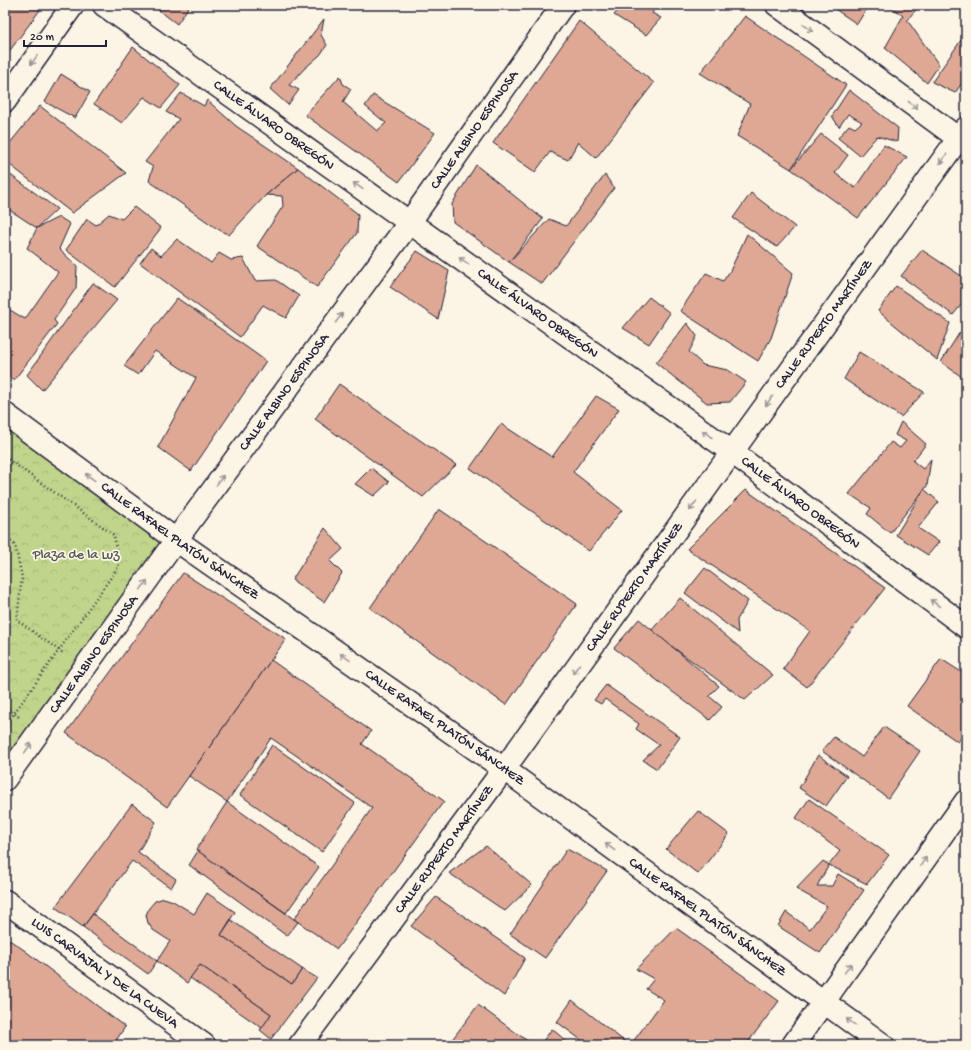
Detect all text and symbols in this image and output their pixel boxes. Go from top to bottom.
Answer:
scale bar [24,22,106,48]
one-way arrow [803,24,814,32]
text: 20 m [30,31,55,45]
one-way arrow [30,54,38,65]
street label: CALLE ALBINO ESPINOSA [427,67,523,193]
street label: CALLE ÁLVARO OBREGÓN [210,77,337,175]
one-way arrow [907,101,918,109]
one-way arrow [939,153,947,164]
one-way arrow [353,182,364,190]
street label: CALLE RUPERTO MARTÍNEZ [772,256,877,393]
one-way arrow [459,257,470,266]
street label: CALLE ÁLVARO OBREGÓN [473,265,601,362]
one-way arrow [334,313,343,324]
street label: CALLE ALBINO ESPINOSA [236,330,334,455]
one-way arrow [765,395,773,406]
one-way arrow [702,430,713,438]
street label: CALLE ÁLVARO OBREGÓN [737,453,863,553]
one-way arrow [85,473,96,481]
one-way arrow [216,474,224,485]
street label: CALLE RAFAEL PLATÓN SÁNCHEZ [97,479,263,604]
one-way arrow [689,501,697,512]
street label: CALLE RUPERTO MARTÍNEZ [582,518,688,655]
park label: Plaza de la Luz [32,547,120,564]
one-way arrow [140,579,148,590]
street label: CALLE ALBINO ESPINOSA [46,591,143,717]
one-way arrow [929,599,940,608]
one-way arrow [340,653,351,661]
one-way arrow [572,663,580,674]
street label: CALLE RAFAEL PLATÓN SÁNCHEZ [361,666,528,790]
one-way arrow [24,742,32,753]
street label: CALLE RUPERTO MARTÍNEZ [391,781,498,917]
one-way arrow [605,843,616,851]
street label: CALLE RAFAEL PLATÓN SÁNCHEZ [625,854,790,981]
one-way arrow [919,856,927,867]
street label: LUIS CARVAJAL Y DE LA CUEVA [28,914,182,1033]
one-way arrow [844,962,852,973]
one-way arrow [846,1018,857,1026]

